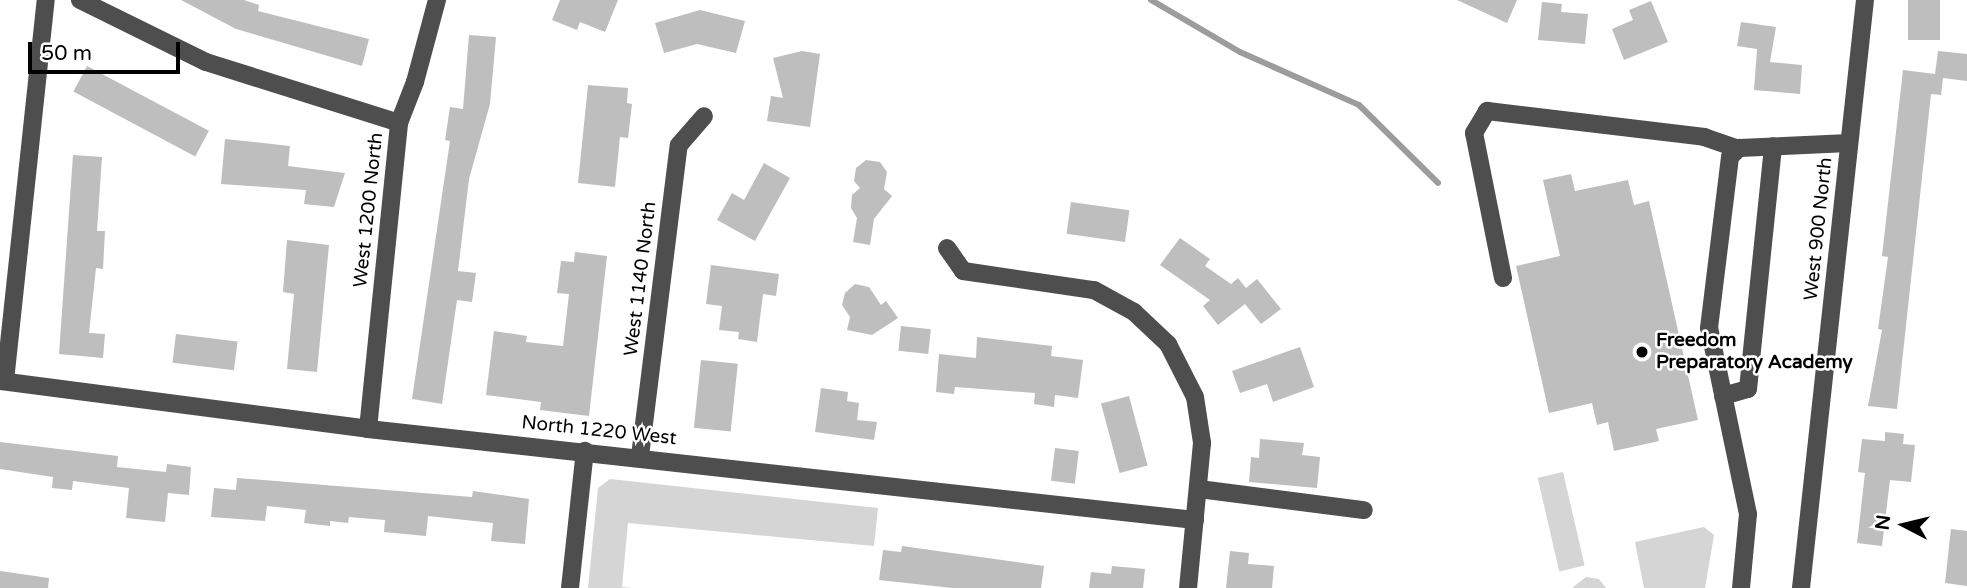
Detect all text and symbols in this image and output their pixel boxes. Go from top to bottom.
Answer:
scale bar [32,28,184,72]
text: 50 m [41,41,92,66]
street label: West 1200 North [350,131,388,289]
street label: West 900 North [1800,156,1838,302]
street label: West 1140 North [620,200,662,358]
place label: Freedom Preparatory Academy [1656,330,1853,374]
marker: Freedom Preparatory Academy [1634,344,1650,360]
street label: North 1220 West [520,412,678,450]
north arrow [1869,490,1939,560]
text: N [1871,514,1895,531]

